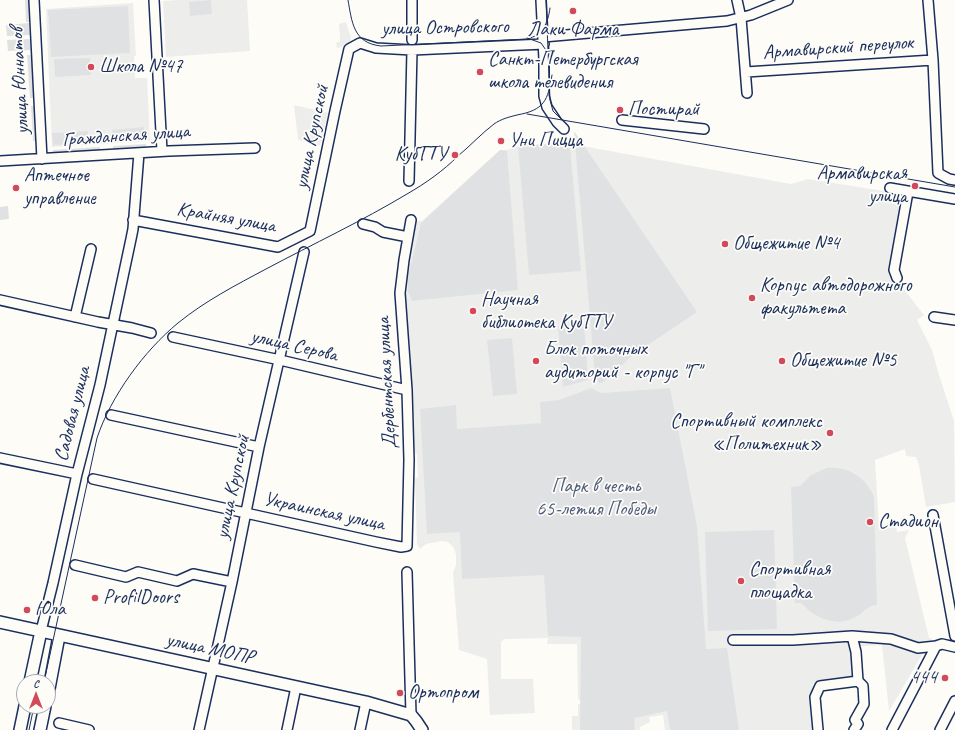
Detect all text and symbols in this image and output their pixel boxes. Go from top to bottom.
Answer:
marker: Лаки Фарма [568,6,578,16]
street label: улица Островского [381,15,509,41]
place label: Лаки Фарма [528,18,618,42]
street label: улица Юннатов [5,27,35,135]
street label: Армавирский переулок [762,31,914,65]
place label: Санкт-Петербургская школа телевидения [488,48,637,95]
place label: Школа №47 [99,55,182,79]
marker: Школа №47 [86,62,96,72]
marker: Санкт-Петербургская школа телевидения [475,67,485,77]
street label: улица Крупской [289,83,335,191]
place label: Постирай [628,98,699,122]
marker: Постирай [615,105,625,115]
street label: Гражданская улица [62,120,190,152]
place label: Уни Пицца [509,129,582,153]
marker: Уни Пицца [496,136,506,146]
place label: КубГТУ [395,143,447,167]
marker: КубГТУ [450,150,460,160]
place label: Армавирская улица [817,162,907,209]
place label: Аптечное управление [24,164,96,211]
marker: Армавирская улица [910,181,920,191]
marker: Аптечное управление [11,183,21,193]
street label: Крайняя улица [175,198,277,238]
place label: Общежитие №4 [733,232,839,256]
marker: Общежитие №4 [720,239,730,249]
place label: Корпус автодорожного факультета [760,274,912,321]
place label: Научная библиотека КубГТУ [481,288,611,335]
marker: Корпус автодорожного факультета [747,293,757,303]
marker: Научная библиотека КубГТУ [468,306,478,316]
street label: Дербентская улица [372,317,402,449]
street label: улица Серова [248,324,340,368]
place label: Блок поточных аудиторий - корпус "Г" [544,338,701,385]
place label: Общежитие №5 [790,349,896,373]
marker: Блок поточных аудиторий - корпус "Г" [531,356,541,366]
marker: Общежитие №5 [777,356,787,366]
street label: Садовая улица [50,364,96,464]
place label: Спортивный комплекс «Политехник» [670,410,822,457]
marker: Спортивный комплекс «Политехник» [825,428,835,438]
street label: улица Крупской [210,433,256,541]
park label: Парк в честь 65-летия Победы [536,475,656,522]
street label: Украинская улица [261,487,387,537]
place label: Стадион [878,510,938,534]
marker: Стадион [865,517,875,527]
place label: Спортивная площадка [749,558,831,605]
marker: Спортивная площадка [736,576,746,586]
place label: ProfilDoors [103,586,179,610]
marker: ProfilDoors [90,593,100,603]
place label: Юла [35,598,65,622]
marker: Юла [22,605,32,615]
street label: улица МОПР [164,628,256,670]
place label: 444 [910,666,937,690]
marker: 444 [940,673,950,683]
north arrow [16,674,56,714]
text: С [33,676,39,690]
place label: Ортопром [408,681,478,705]
marker: Ортопром [395,688,405,698]

